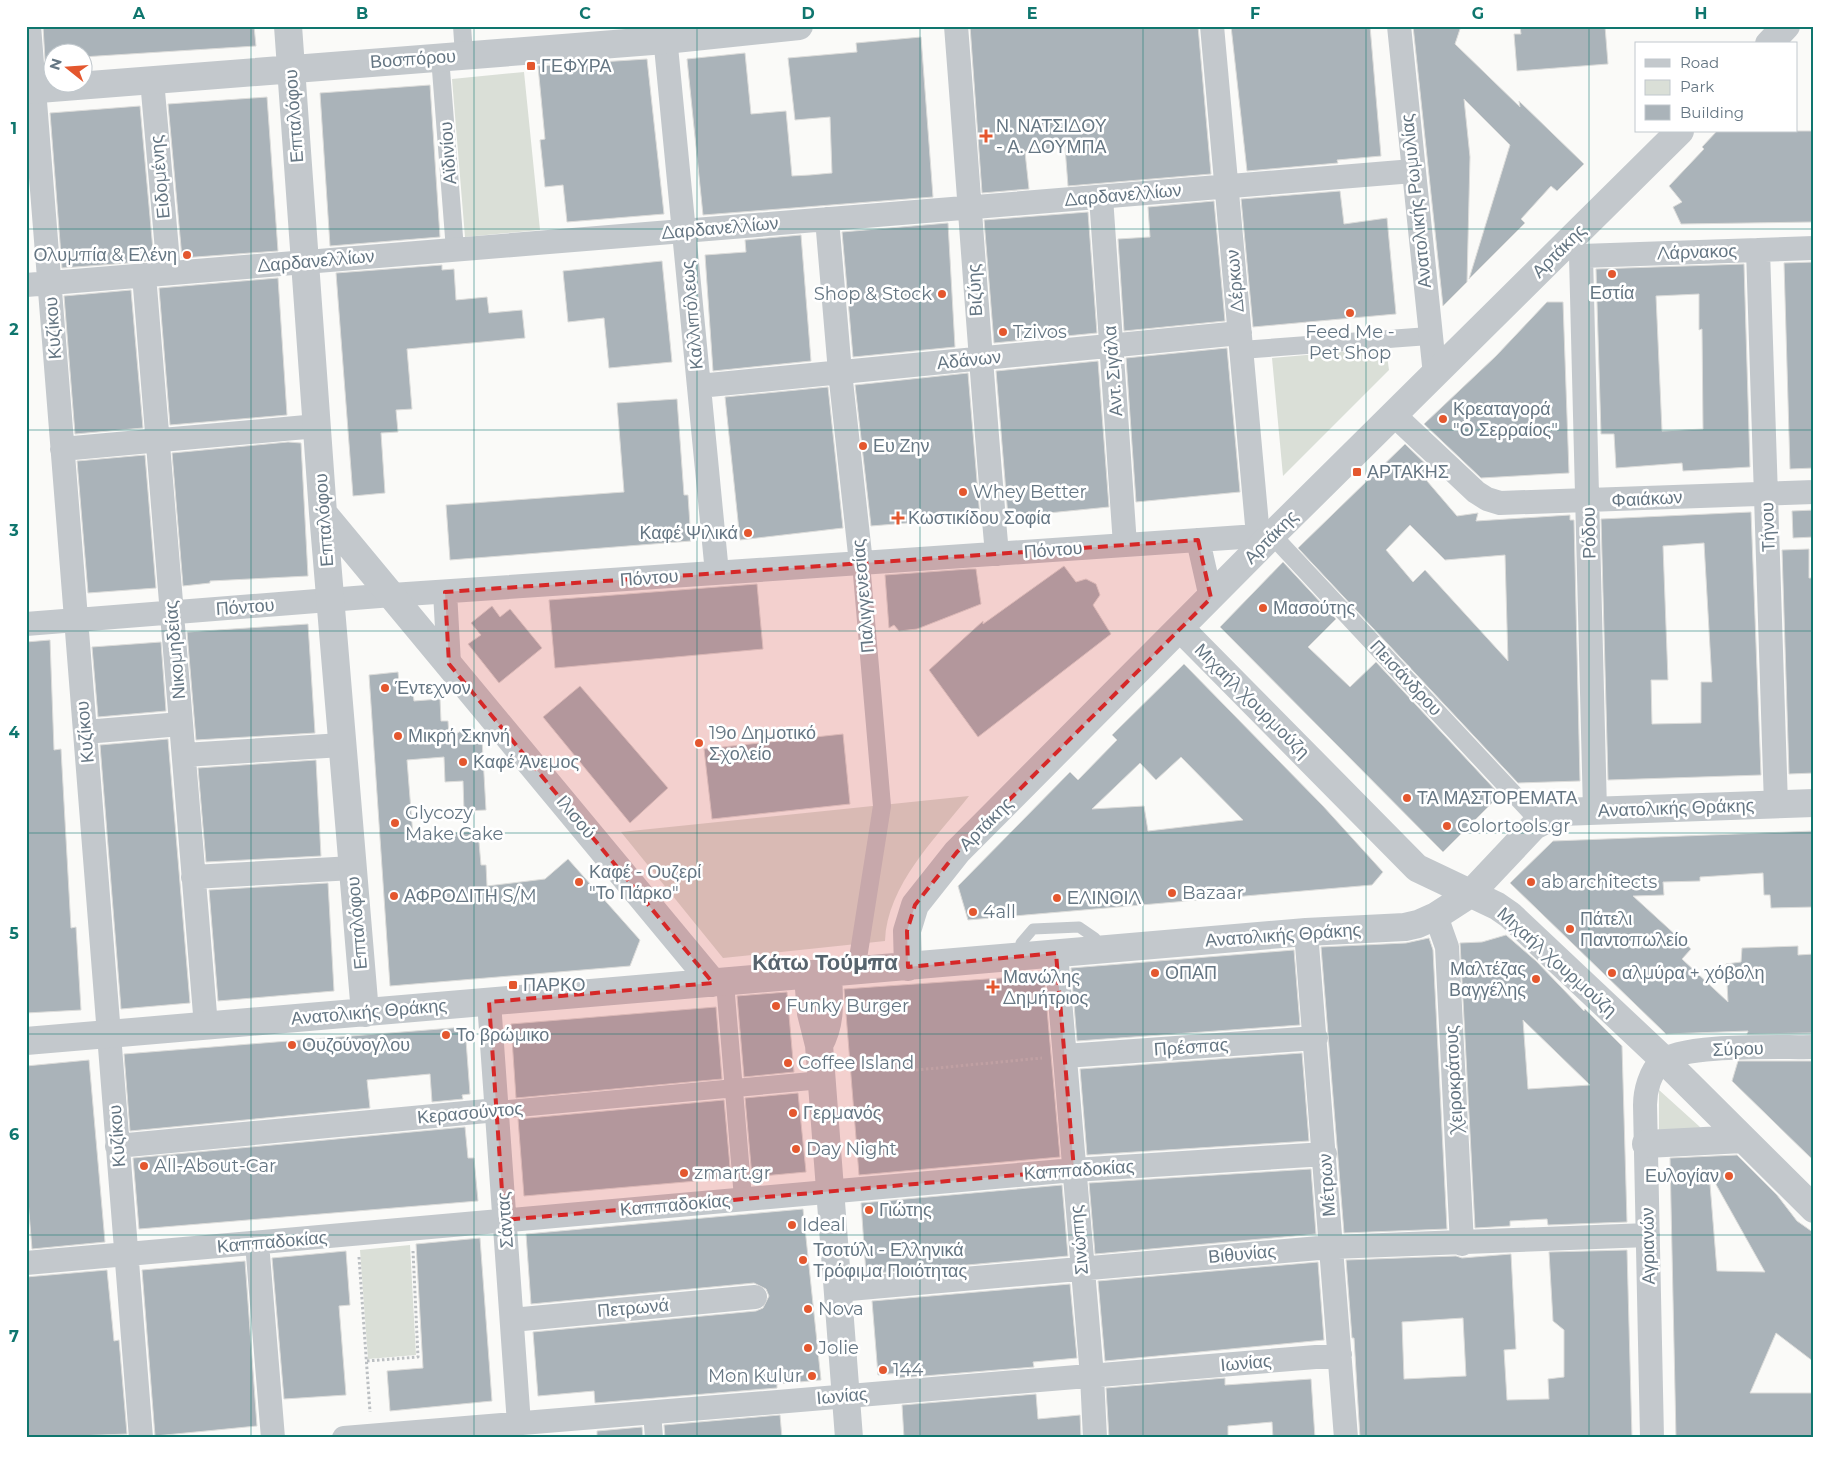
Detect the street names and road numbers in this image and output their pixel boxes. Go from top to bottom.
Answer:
street label: Βοσπόρου [369,45,457,73]
street label: Επταλόφου [280,69,308,163]
street label: Ανατολικής Ρωμυλίας [1396,112,1436,289]
street label: Αϊδινίου [435,121,461,185]
street label: Ειδομένης [145,134,175,220]
street label: Δαρδανελλίων [1063,179,1183,211]
street label: Δαρδανελλίων [660,212,780,244]
street label: Αρτάκης [1528,219,1591,282]
street label: Λάρνακος [1657,240,1738,264]
street label: Δαρδανελλίων [256,245,376,277]
street label: Δέρκων [1221,249,1249,313]
street label: Καλλιπόλεως [676,259,708,370]
street label: Βιζύης [963,263,987,317]
street label: Κυζίκου [40,296,66,360]
street label: Αντ. Σιγάλα [1099,325,1127,417]
street label: Αδάνων [936,346,1002,374]
street label: Επταλόφου [310,473,338,567]
street label: Φαιάκων [1611,486,1683,512]
street label: Τήνου [1756,502,1780,552]
street label: Αρτάκης [1240,505,1303,568]
street label: Ρόδου [1578,507,1600,559]
street label: Πόντου [1023,537,1083,563]
street label: Παλιγγενεσίας [847,538,879,654]
street label: Πόντου [619,565,679,591]
street label: Πόντου [215,594,275,620]
street label: Νικομηδείας [160,599,190,700]
street label: Πεισάνδρου [1365,636,1447,720]
street label: Μιχαήλ Χουρμούζη [1190,639,1314,763]
street label: Κυζίκου [71,700,99,764]
street label: Ιλισού [552,791,600,843]
street label: Αρτάκης [955,792,1018,855]
street label: Ανατολικής Θράκης [1597,794,1755,822]
street label: Επταλόφου [342,875,372,971]
street label: Μιχαήλ Χουρμούζη [1493,903,1621,1021]
street label: Ανατολικής Θράκης [1204,919,1362,951]
street label: Ανατολικής Θράκης [290,994,448,1030]
street label: Χειροκράτους [1440,1024,1468,1136]
street label: Πρέσπας [1153,1033,1229,1061]
street label: Σύρου [1712,1037,1764,1061]
street label: Κερασούντος [416,1097,524,1129]
street label: Κυζίκου [104,1104,130,1168]
street label: Μέτρων [1314,1153,1340,1217]
street label: Καππαδοκίας [1023,1155,1135,1185]
street label: Καππαδοκίας [619,1189,731,1221]
street label: Σάντας [492,1191,518,1249]
street label: Σινώπης [1065,1204,1093,1276]
street label: Αγριανών [1636,1207,1660,1285]
street label: Καππαδοκίας [216,1226,328,1258]
street label: Βιθυνίας [1207,1240,1277,1268]
street label: Πετρωνά [596,1294,670,1322]
street label: Ιωνίας [1220,1350,1273,1376]
street label: Ιωνίας [816,1383,869,1409]

